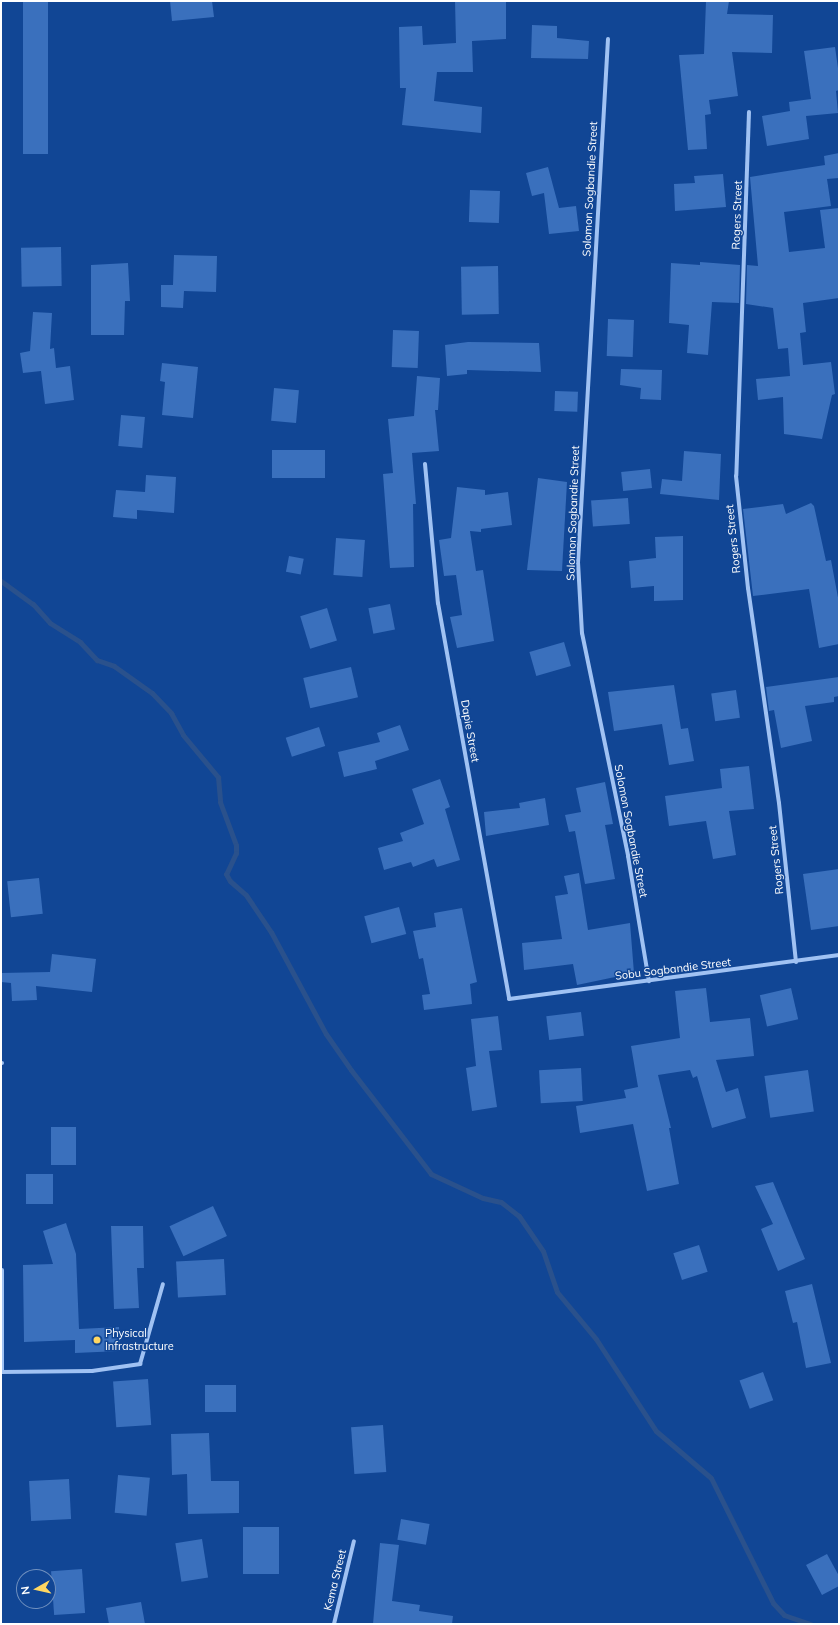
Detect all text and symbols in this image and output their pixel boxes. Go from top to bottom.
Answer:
street label: Solomon Sogbandie Street [580,121,600,257]
street label: Rogers Street [729,180,745,250]
street label: Solomon Sogbandie Street [564,445,582,581]
street label: Rogers Street [723,504,743,574]
street label: Dapie Street [458,699,482,763]
street label: Solomon Sogbandie Street [612,763,650,899]
street label: Rogers Street [766,825,786,895]
street label: Sobu Sogbandie Street [614,955,732,983]
place label: Physical Infrastructure [105,1327,174,1353]
marker: Physical Infrastructure [92,1335,102,1345]
street label: Kema Street [321,1548,349,1612]
north arrow [16,1569,56,1609]
text: N [18,1585,33,1596]

